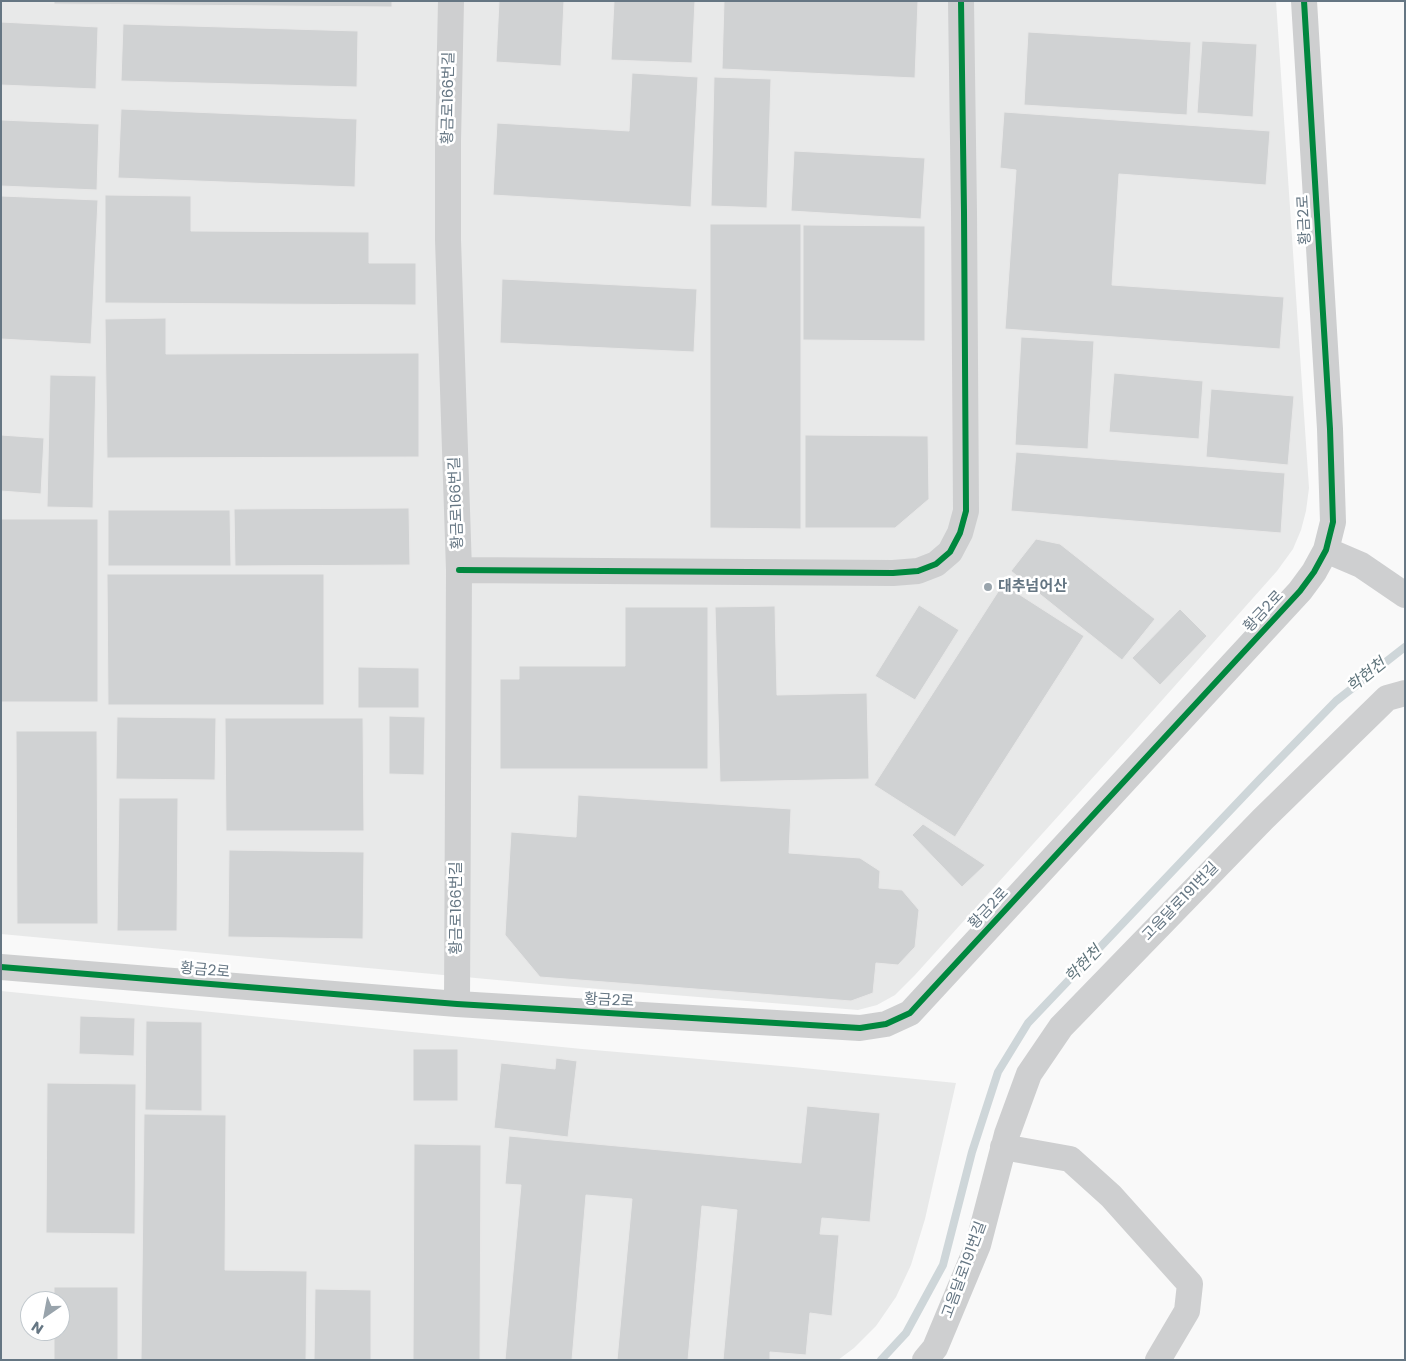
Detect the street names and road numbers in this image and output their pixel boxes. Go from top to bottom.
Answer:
street label: 황금로166번길 [439,51,459,145]
street label: 황금2로 [1295,195,1315,245]
street label: 황금로166번길 [446,456,468,550]
street label: 황금2로 [1240,588,1288,636]
street label: 고음달로191번길 [1139,859,1223,945]
street label: 황금로166번길 [448,862,466,954]
street label: 황금2로 [965,885,1013,933]
street label: 황금2로 [179,960,231,982]
street label: 황금2로 [584,991,634,1011]
street label: 고음달로191번길 [939,1219,991,1321]

